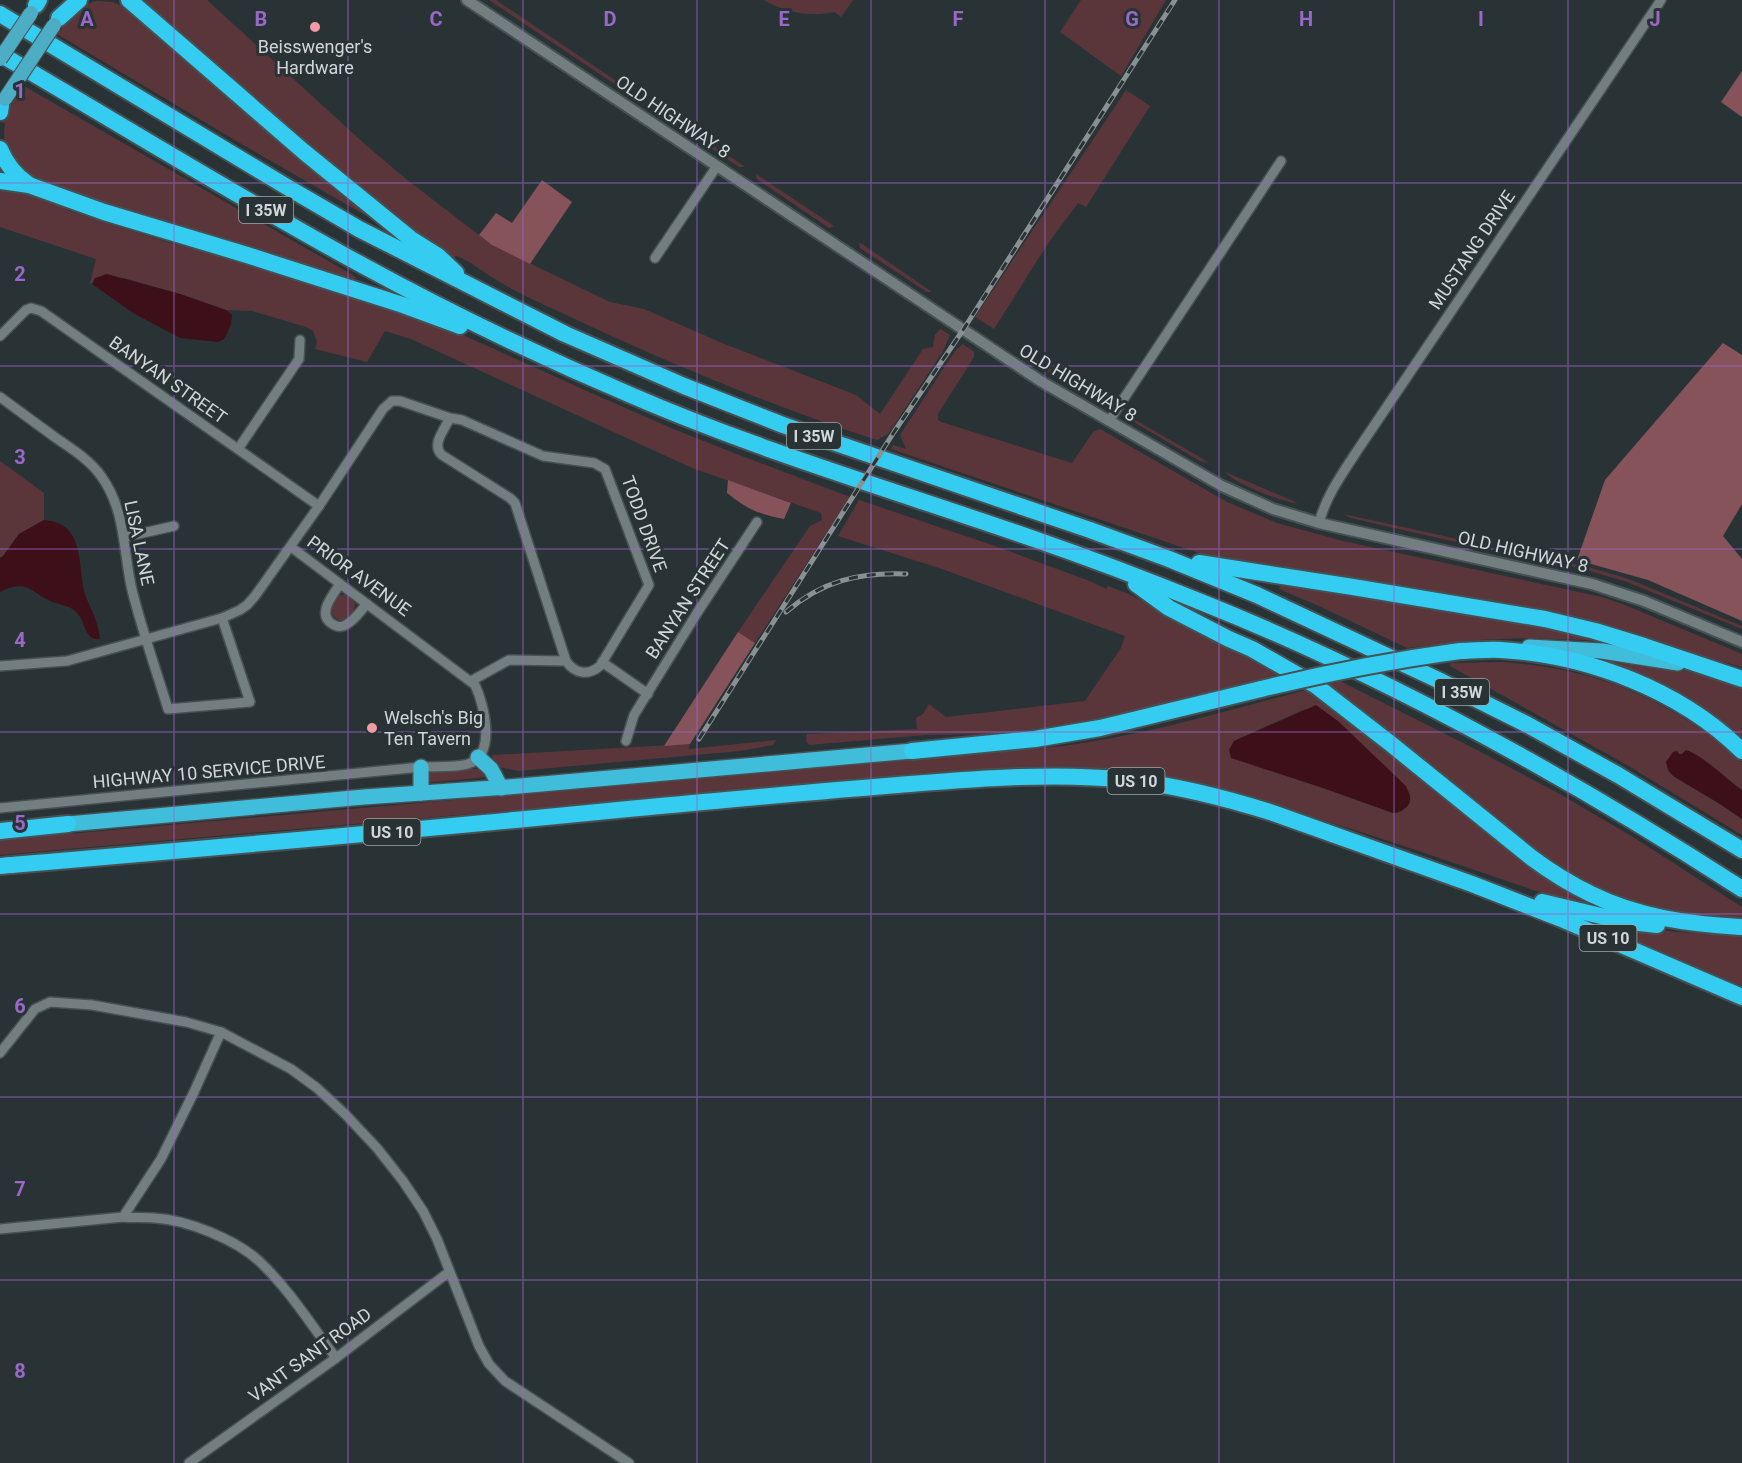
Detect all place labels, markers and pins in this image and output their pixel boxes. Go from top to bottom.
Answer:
marker: Beisswenger's Hardware [308,20,322,34]
place label: Beisswenger's Hardware [258,36,372,78]
place label: Welsch's Big Ten Tavern [384,707,483,749]
marker: Welsch's Big Ten Tavern [365,721,379,735]

